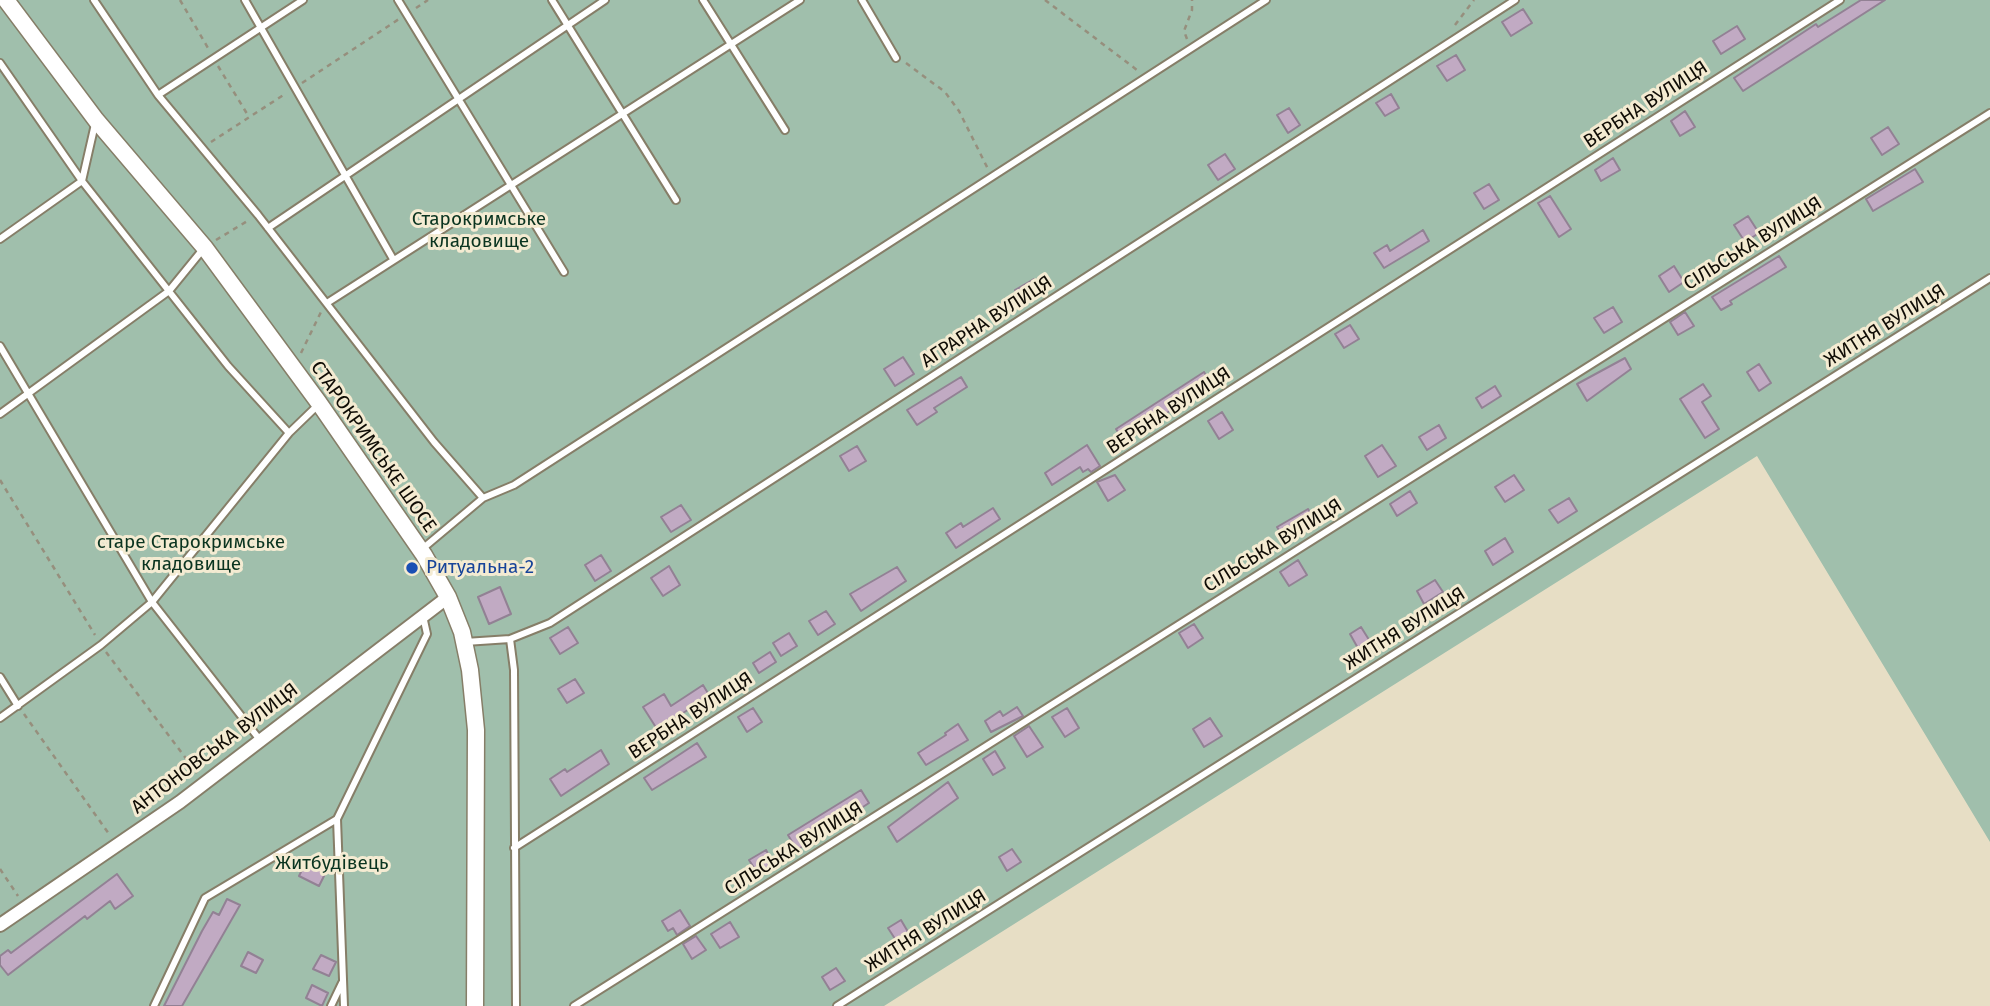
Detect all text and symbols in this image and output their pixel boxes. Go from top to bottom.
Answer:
street label: ВЕРБНА ВУЛИЦЯ [1580,56,1712,154]
street label: СІЛЬСЬКА ВУЛИЦЯ [1680,192,1826,296]
park label: Старокримське кладовище [412,209,546,253]
street label: АГРАРНА ВУЛИЦЯ [917,271,1057,373]
street label: ЖИТНЯ ВУЛИЦЯ [1820,280,1950,372]
street label: СТАРОКРИМСЬКЕ ШОСЕ [305,357,441,537]
street label: ВЕРБНА ВУЛИЦЯ [1103,362,1235,460]
street label: СІЛЬСЬКА ВУЛИЦЯ [1200,494,1346,598]
park label: старе Старокримське кладовище [97,532,285,576]
place label: Ритуальна-2 [426,557,534,579]
marker: Ритуальна-2 [404,560,420,576]
street label: ЖИТНЯ ВУЛИЦЯ [1340,583,1470,675]
street label: ВЕРБНА ВУЛИЦЯ [625,667,757,765]
street label: АНТОНОВСЬКА ВУЛИЦЯ [127,679,303,819]
street label: СІЛЬСЬКА ВУЛИЦЯ [721,797,867,901]
park label: Житбудівець [275,853,389,875]
street label: ЖИТНЯ ВУЛИЦЯ [861,885,991,977]

